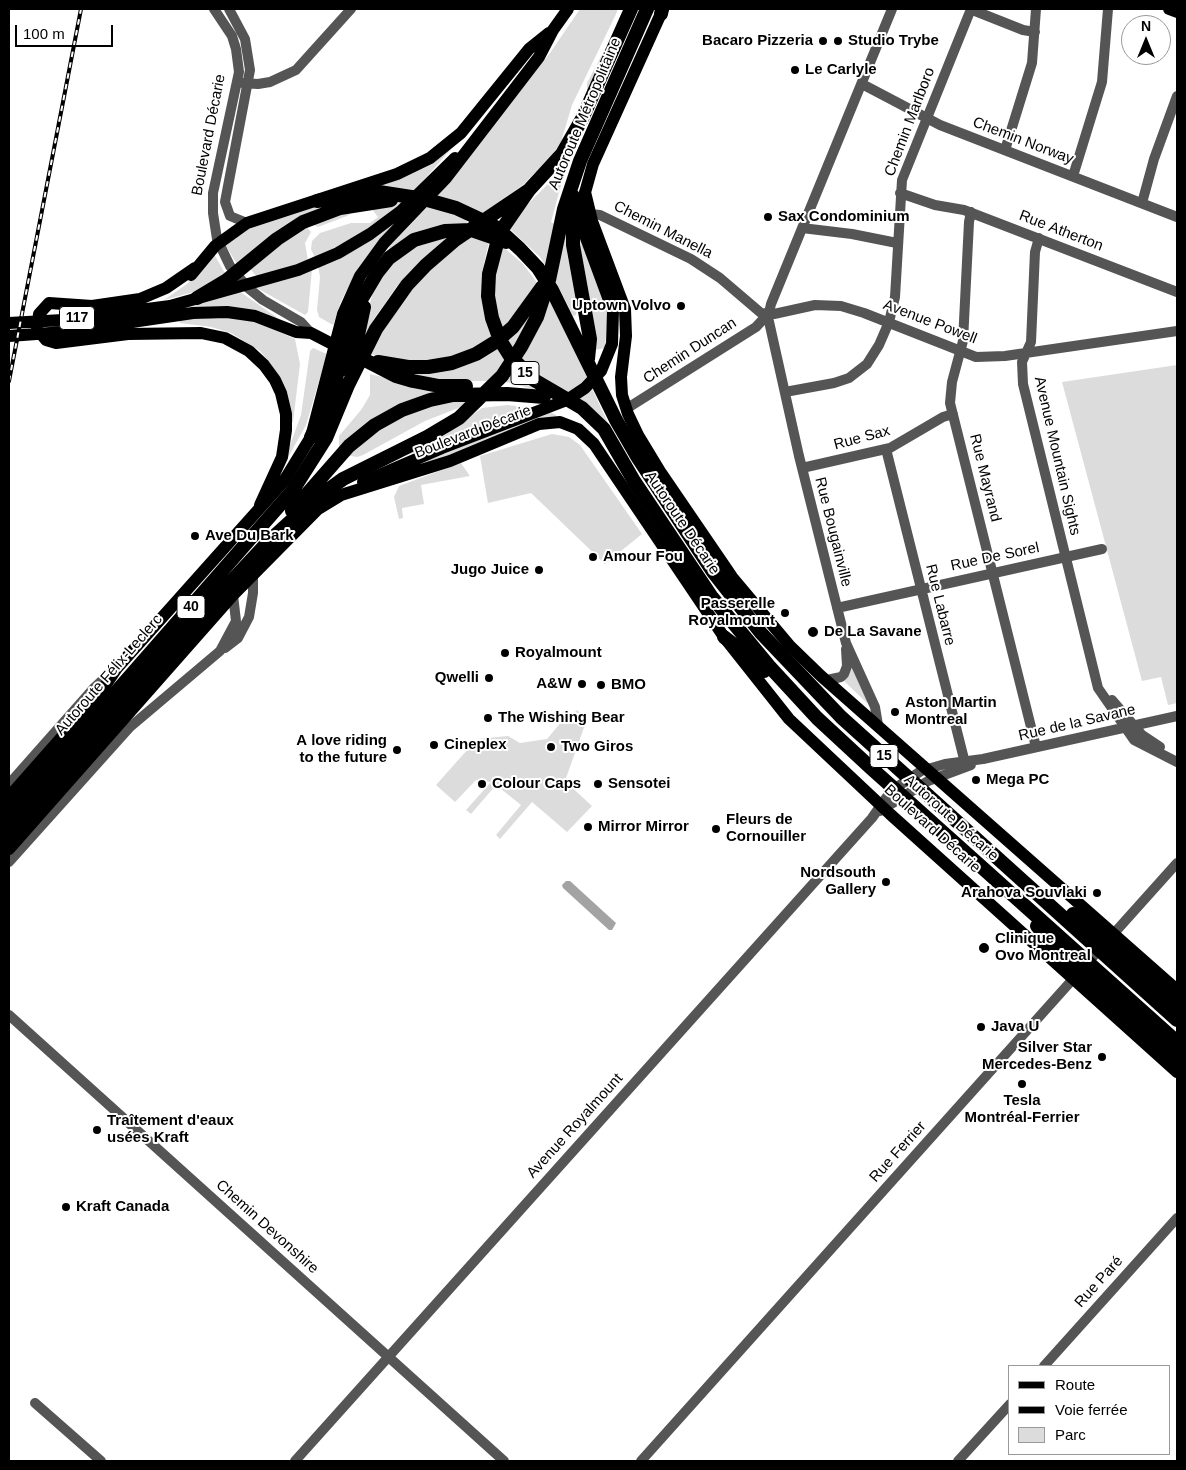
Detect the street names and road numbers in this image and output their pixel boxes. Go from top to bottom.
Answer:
street label: Autoroute Métropolitaine [545,35,625,193]
street label: Chemin Marlboro [881,65,939,179]
street label: Boulevard Décarie [188,73,230,197]
street label: Chemin Norway [970,113,1076,169]
street label: Chemin Manella [611,197,715,263]
street label: Rue Atherton [1017,207,1105,255]
street label: Avenue Powell [881,296,979,348]
road number: 117 [60,306,94,330]
street label: Chemin Duncan [640,314,740,388]
road number: 15 [511,362,539,384]
street label: Avenue Mountain Sights [1030,375,1084,537]
street label: Boulevard Décarie [412,401,534,463]
street label: Rue Sax [832,422,892,454]
street label: Rue Mayrand [965,432,1005,524]
street label: Autoroute Décarie [641,468,723,578]
street label: Rue Bougainville [811,475,855,589]
street label: Rue De Sorel [949,539,1041,575]
street label: Rue Labarre [921,562,959,648]
road number: 40 [177,596,205,618]
street label: Autoroute Félix-Leclerc [52,611,166,739]
street label: Rue de la Savane [1017,701,1137,745]
road number: 15 [870,744,898,768]
street label: Autoroute Décarie [900,771,1002,865]
street label: Boulevard Décarie [880,781,984,877]
street label: Avenue Royalmount [523,1070,627,1182]
street label: Rue Ferrier [866,1118,930,1186]
street label: Chemin Devonshire [212,1176,322,1278]
street label: Rue Paré [1071,1252,1127,1312]

